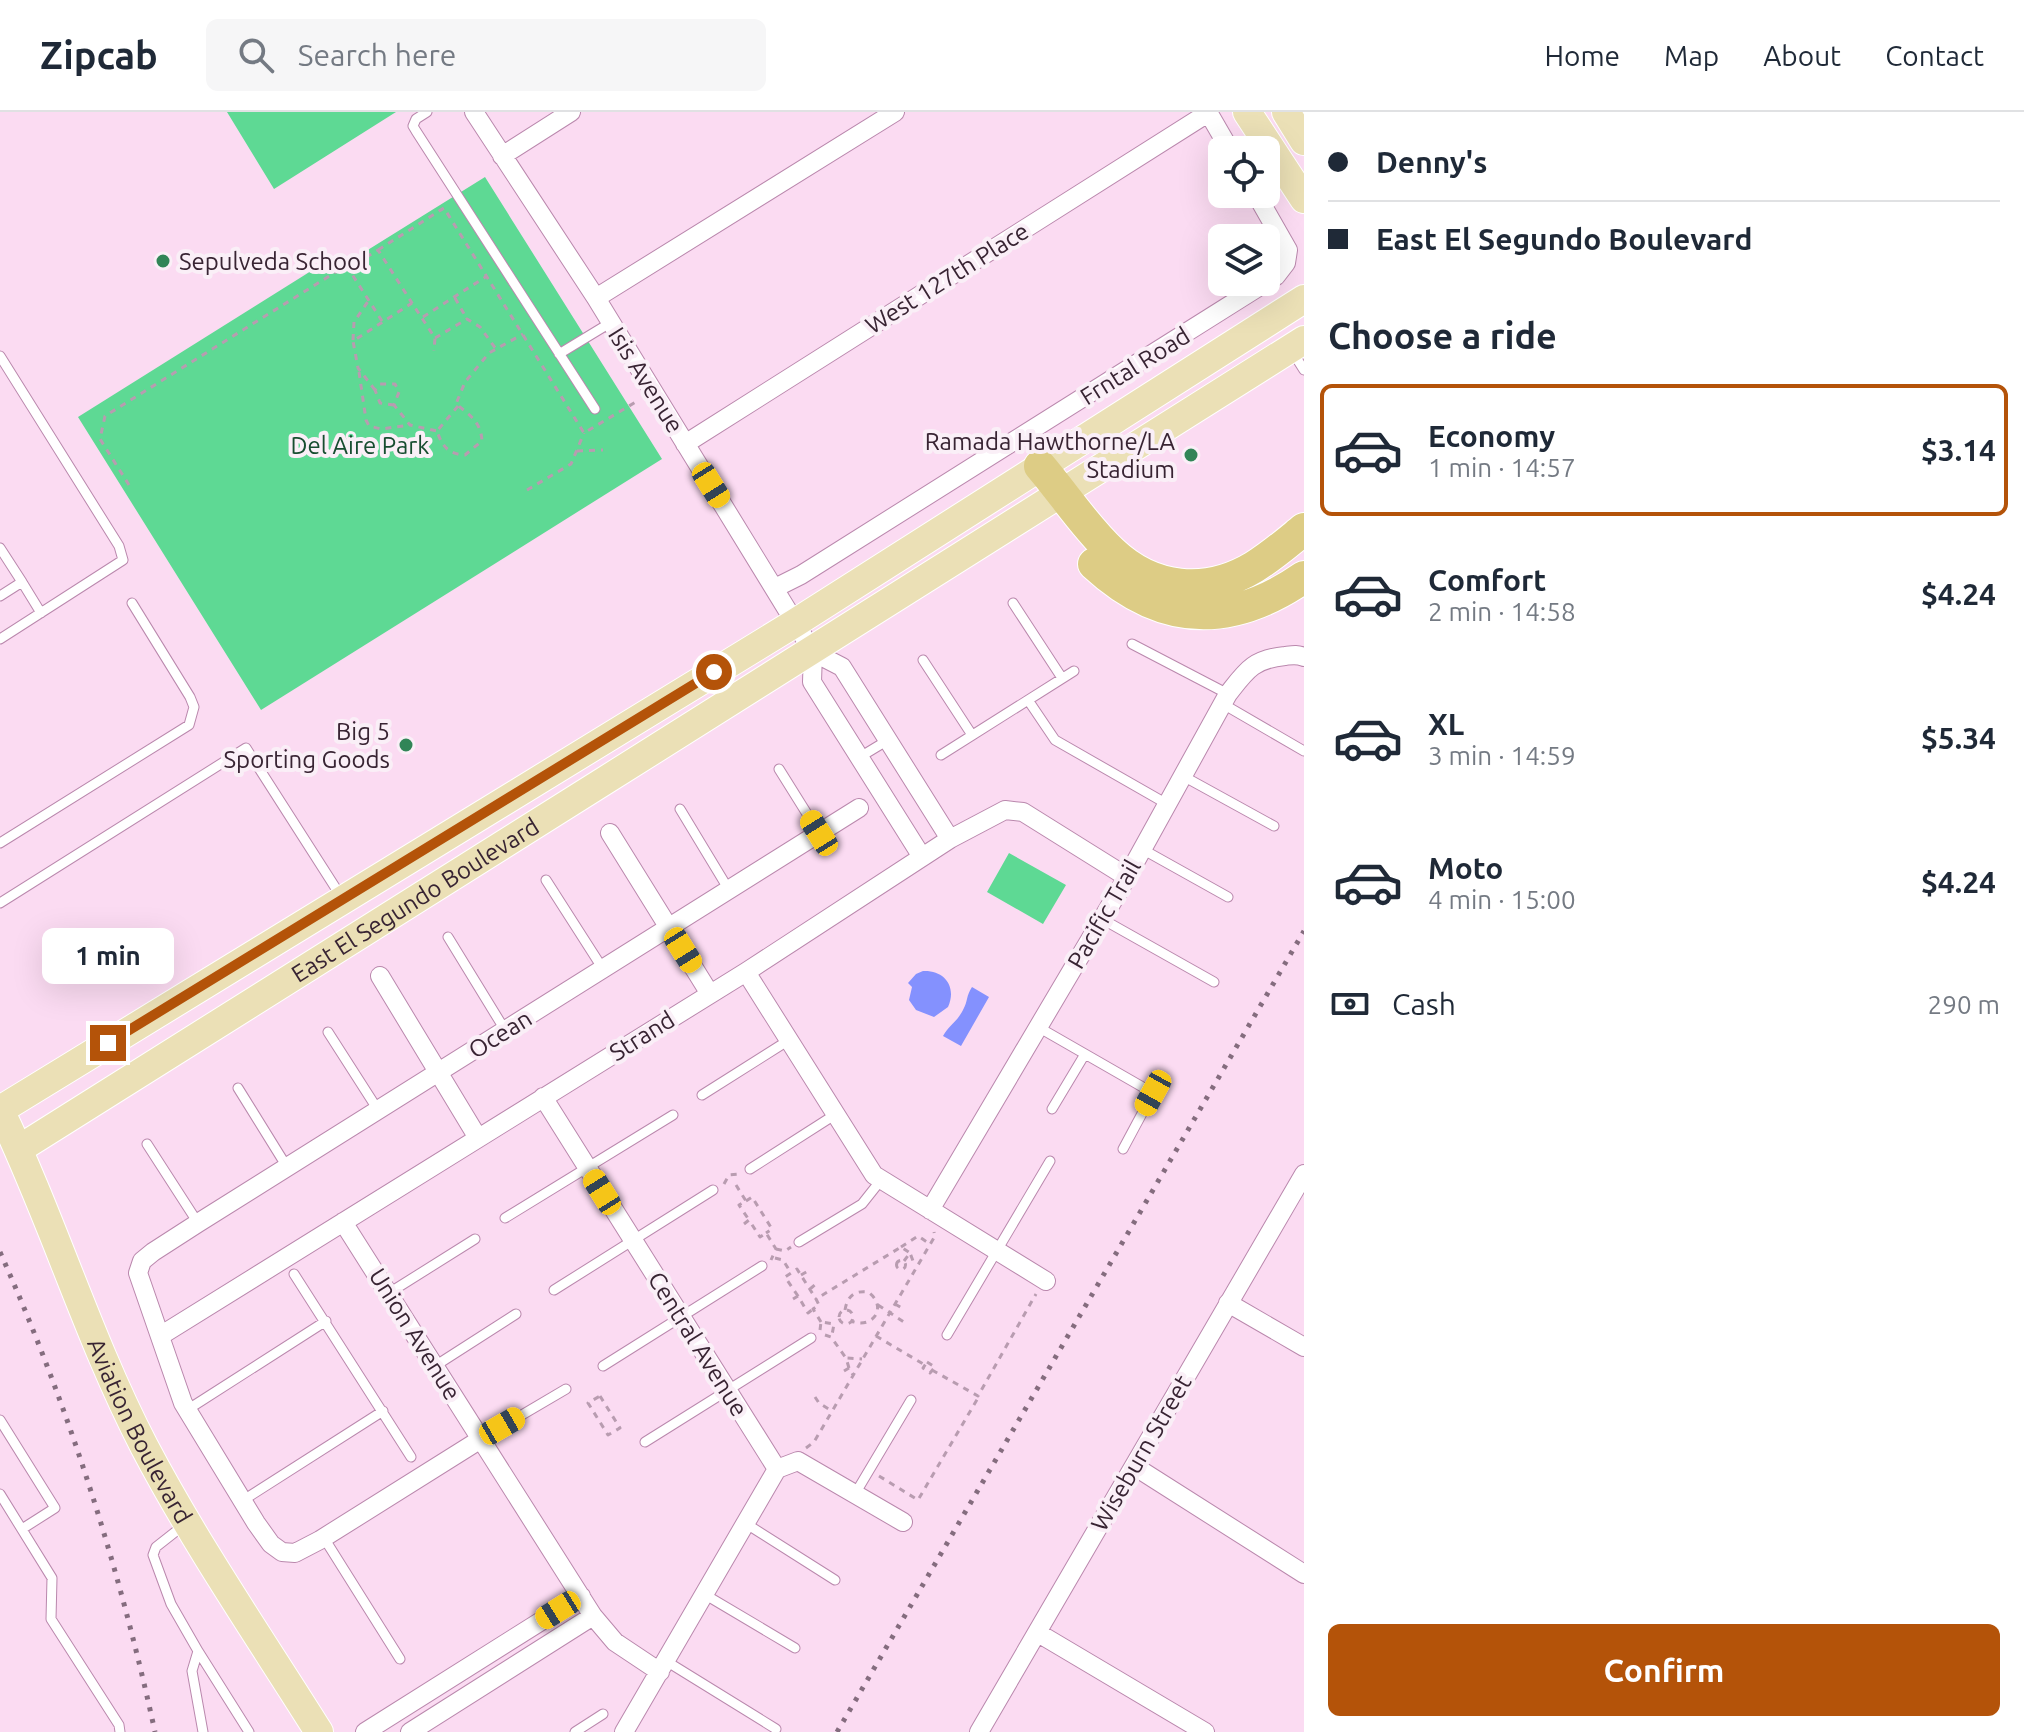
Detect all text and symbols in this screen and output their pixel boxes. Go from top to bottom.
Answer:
search box [206,19,766,91]
icon: search [234,33,278,77]
text: Zipcab [40,34,158,76]
text: Search here [298,38,456,72]
text: Home [1545,40,1620,71]
text: Map [1664,40,1719,71]
text: About [1763,40,1841,71]
text: Contact [1885,40,1984,71]
map controls [1208,136,1280,296]
button: locate [1208,136,1280,208]
text: Denny's [1376,145,1487,179]
street label: West 127th Place [861,217,1033,339]
text: East El Segundo Boulevard [1376,222,1752,256]
button: layers [1208,224,1280,296]
place label: Sepulveda School [179,248,367,275]
marker: Sepulveda School [154,252,172,270]
text: Choose a ride [1328,315,1557,356]
street label: Isis Avenue [603,322,689,438]
street label: Frntal Road [1075,322,1195,410]
icon: car [1332,414,1404,486]
text: Economy [1428,419,1555,453]
place label: Ramada Hawthorne/LA Stadium [925,428,1175,483]
park label: Del Aire Park [291,432,429,459]
text: $3.14 [1921,433,1996,467]
marker: Ramada Hawthorne/LA Stadium [1182,446,1200,464]
text: 1 min · 14:57 [1428,453,1576,482]
car [688,458,734,512]
icon: car [1332,558,1404,630]
text: Comfort [1428,563,1546,597]
text: $4.24 [1921,577,1996,611]
text: 2 min · 14:58 [1428,597,1576,626]
route start [696,654,732,690]
icon: car [1332,702,1404,774]
text: XL [1428,707,1464,741]
place label: Big 5 Sporting Goods [224,718,390,773]
text: $5.34 [1921,721,1996,755]
marker: Big 5 Sporting Goods [397,736,415,754]
text: 3 min · 14:59 [1428,741,1576,770]
car [796,806,842,860]
street label: East El Segundo Boulevard [286,812,544,987]
icon: car [1332,846,1404,918]
text: Moto [1428,851,1503,885]
street label: Pacific Trail [1062,855,1146,973]
text: $4.24 [1921,865,1996,899]
text: 4 min · 15:00 [1428,885,1576,914]
car [660,923,706,977]
callout: 1 min [42,927,174,983]
text: 1 min [75,941,141,970]
icon: cash [1328,982,1372,1026]
text: Cash [1392,987,1456,1021]
text: 290 m [1928,990,2000,1019]
street label: Ocean [464,1004,536,1064]
street label: Strand [605,1006,679,1066]
route end [90,1025,126,1061]
car [1131,1066,1175,1120]
car [579,1165,625,1219]
street label: Union Avenue [364,1263,466,1405]
street label: Central Avenue [643,1267,753,1421]
street label: Aviation Boulevard [83,1334,198,1528]
street label: Wiseburn Street [1086,1370,1197,1536]
car [475,1404,529,1448]
car [531,1587,585,1633]
button: Confirm [1328,1624,2000,1716]

